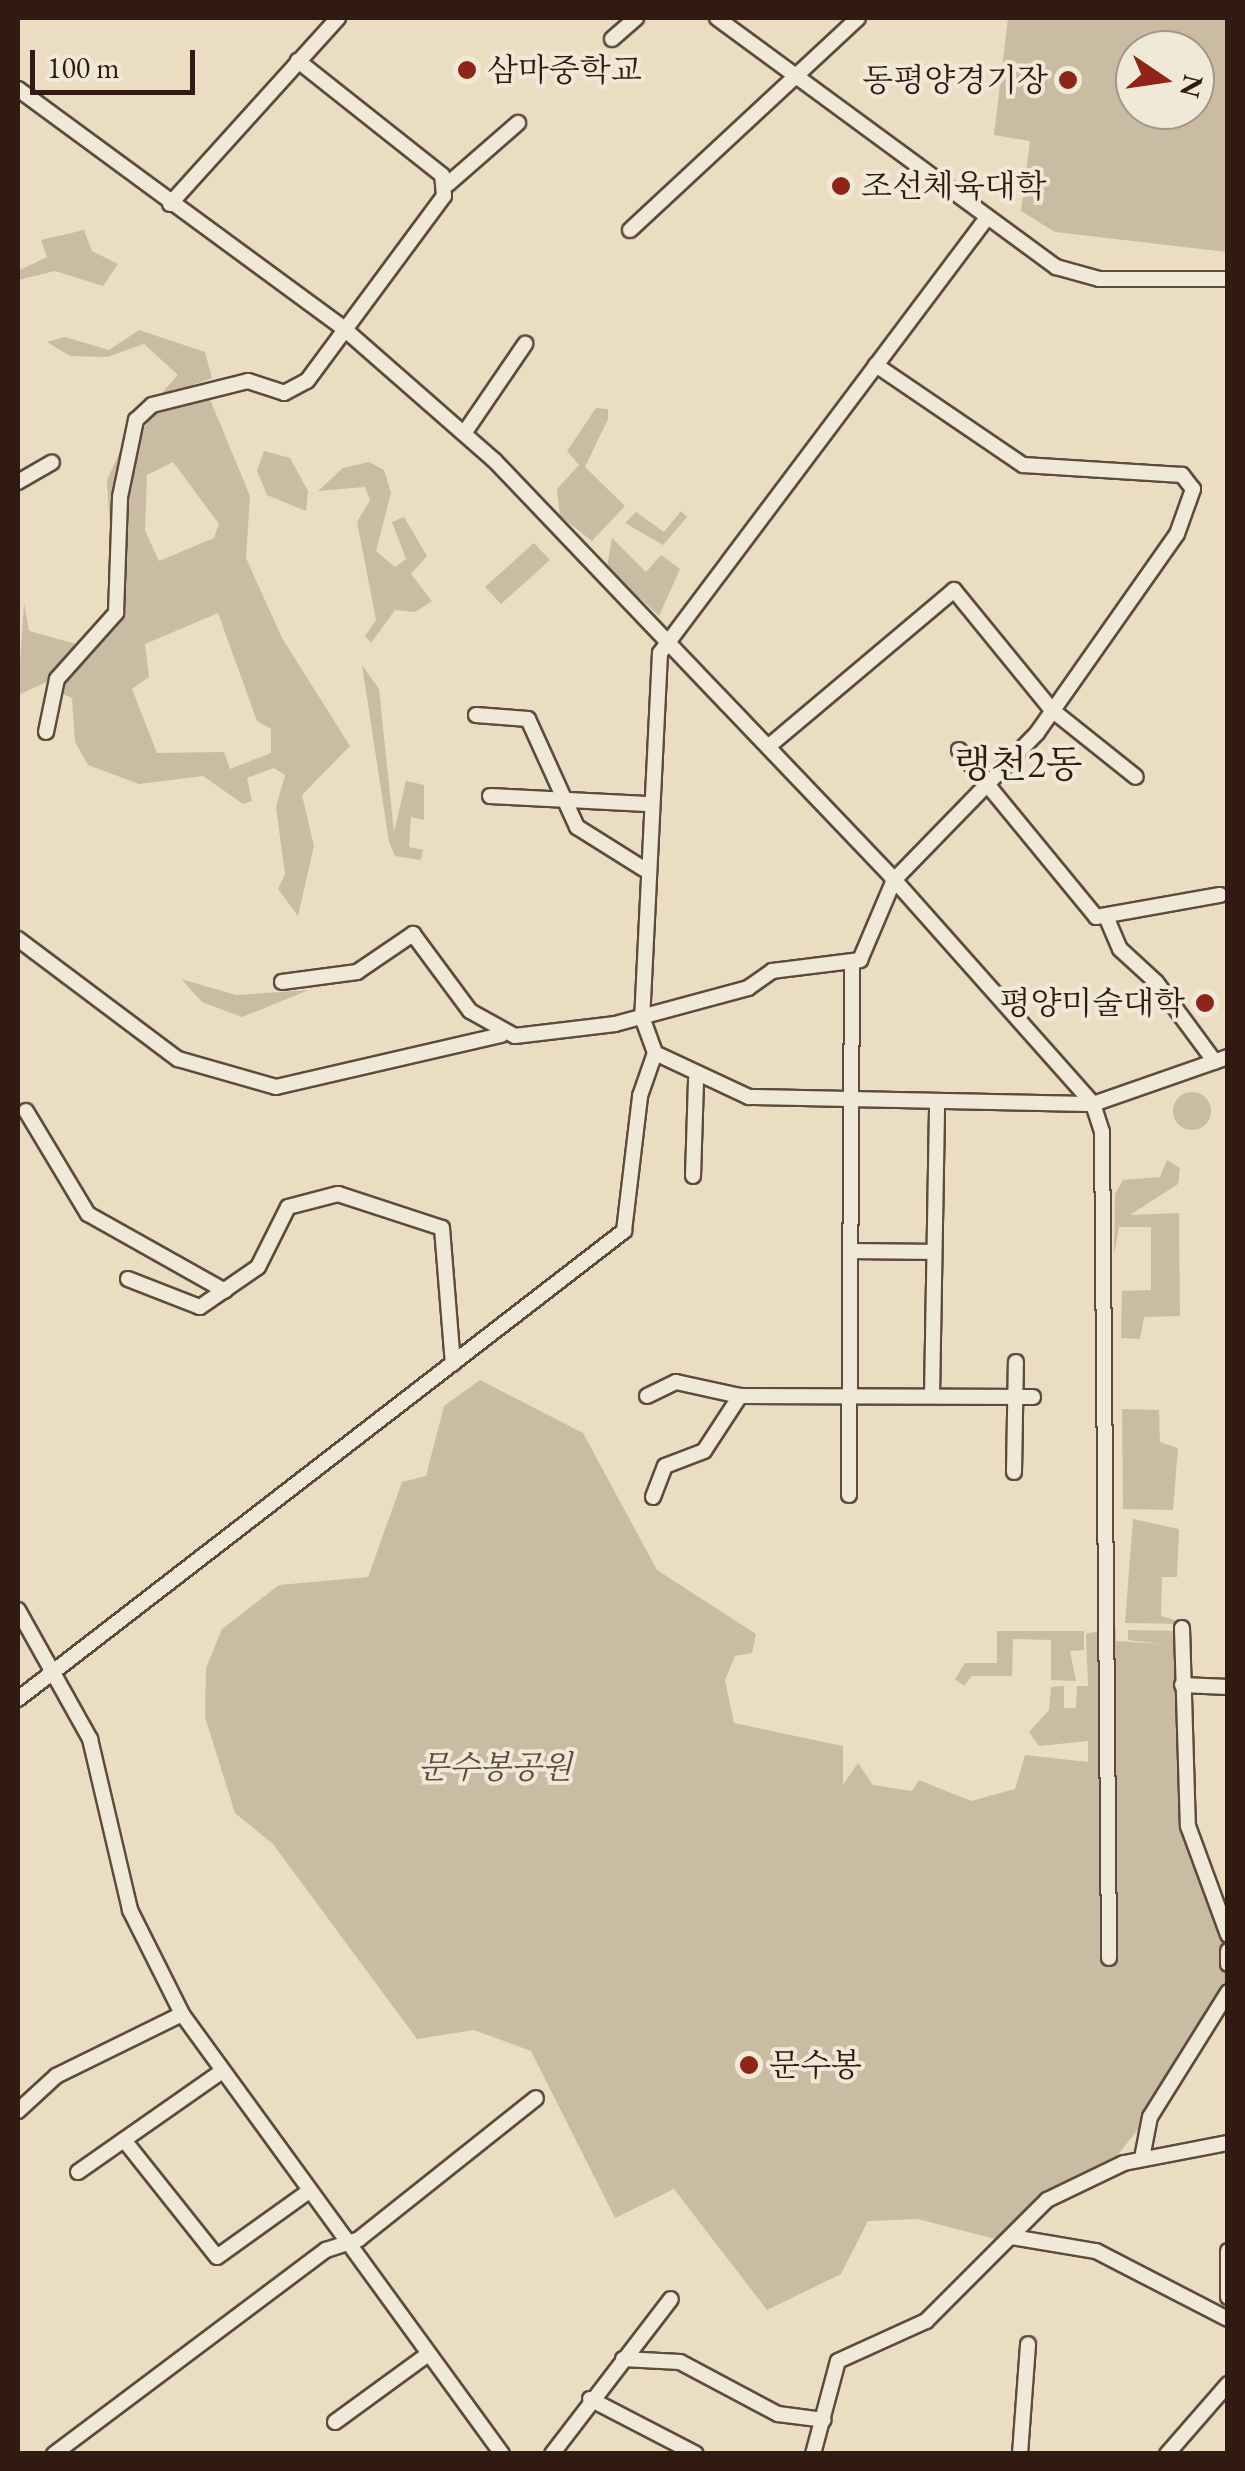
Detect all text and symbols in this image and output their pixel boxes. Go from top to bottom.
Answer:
scale bar [35,30,200,92]
north arrow [1115,30,1215,130]
text: 100 m [47,48,120,87]
place label: 삼마중학교 [487,51,642,89]
marker: 삼마중학교 [456,59,478,81]
place label: 동평양경기장 [863,61,1048,99]
marker: 동평양경기장 [1057,69,1079,91]
text: N [1172,71,1212,101]
place label: 조선체육대학 [861,167,1046,205]
marker: 조선체육대학 [830,175,852,197]
district label: 랭천2동 [954,741,1082,787]
place label: 평양미술대학 [1000,984,1185,1022]
marker: 평양미술대학 [1194,992,1216,1014]
park label: 문수봉공원 [418,1748,572,1786]
place label: 문수봉 [769,2046,862,2084]
marker: 문수봉 [738,2054,760,2076]

